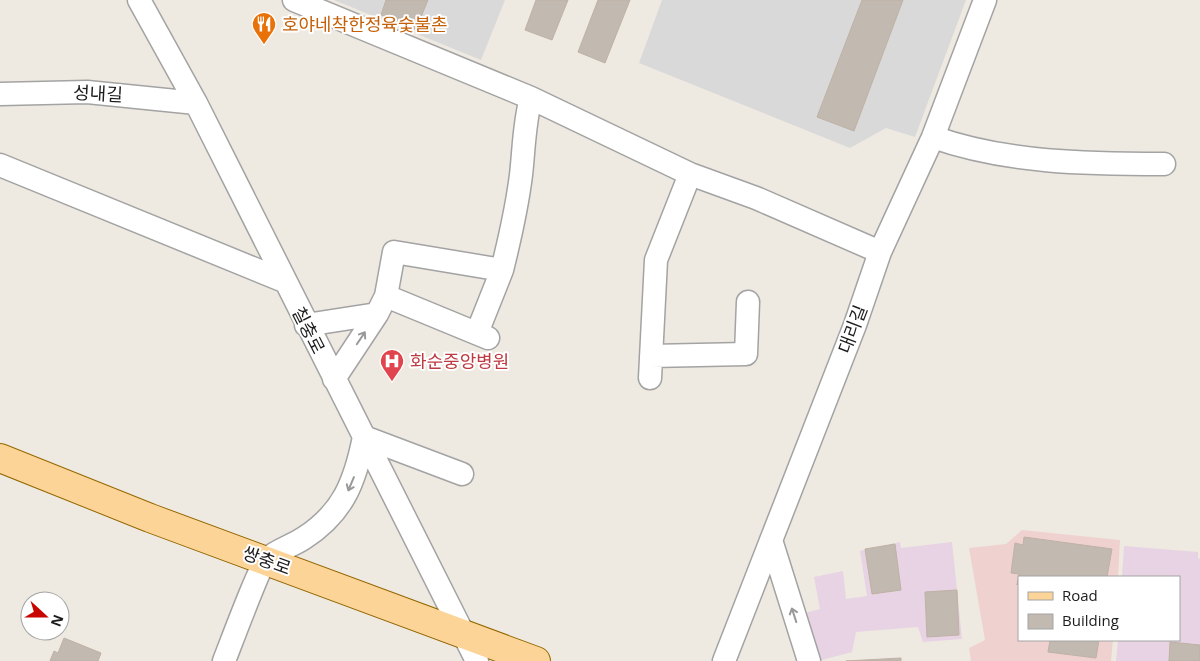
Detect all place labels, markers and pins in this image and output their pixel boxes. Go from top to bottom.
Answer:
restaurant icon: 호야네착한정육숯불촌 [251,11,277,45]
place label: 호야네착한정육숯불촌 [282,12,448,36]
hospital icon: 화순중앙병원 [379,348,405,382]
place label: 화순중앙병원 [410,349,509,373]

